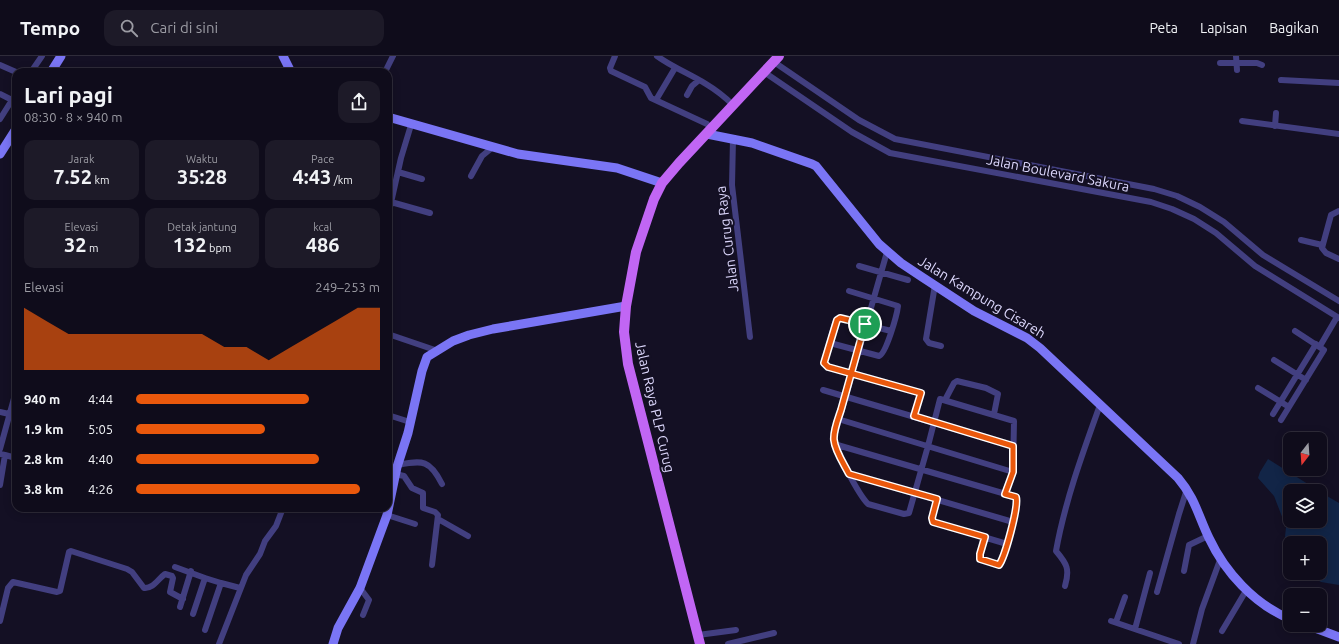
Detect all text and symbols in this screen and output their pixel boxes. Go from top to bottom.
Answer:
search box [104,10,384,46]
text: Tempo [20,17,80,39]
icon: search [118,17,140,39]
text: Cari di sini [150,19,218,36]
text: Peta [1150,20,1178,36]
text: Lapisan [1200,20,1247,36]
text: Bagikan [1269,20,1319,36]
button: share [338,81,380,123]
text: Lari pagi [24,82,113,107]
text: 08:30 · 8 × 940 m [24,110,123,124]
street label: Jalan Boulevard Sakura [985,151,1131,195]
text: Jarak [68,153,95,165]
text: Waktu [186,153,218,165]
text: Pace [311,153,334,165]
text: 7.52 [53,165,92,188]
text: 35:28 [177,165,227,188]
text: 4:43 [292,165,331,188]
text: km [92,174,110,186]
text: /km [331,174,353,186]
street label: Jalan Curug Raya [713,185,741,293]
text: Elevasi [65,221,98,233]
text: Detak jantung [167,221,237,233]
text: kcal [313,221,332,233]
text: 32 [64,233,87,256]
text: 132 [173,233,206,256]
text: 486 [306,233,340,256]
text: m [87,242,99,254]
text: bpm [206,242,231,254]
street label: Jalan Kampung Cisareh [915,253,1049,341]
text: Elevasi [24,280,64,294]
text: 249–253 m [315,280,380,294]
pin [848,307,882,341]
icon: arrive [854,313,876,335]
street label: Jalan Raya PLP Curug [632,340,678,474]
text: 940 m [24,392,60,406]
text: 4:44 [88,392,113,406]
text: 1.9 km [24,422,63,436]
text: 5:05 [88,422,113,436]
north arrow [1283,432,1327,476]
map controls [1283,432,1327,632]
text: 2.8 km [24,452,63,466]
text: 4:40 [88,452,113,466]
text: 3.8 km [24,482,63,496]
text: 4:26 [88,482,113,496]
button: layers [1283,484,1327,528]
button: + [1283,536,1327,580]
button: − [1283,588,1327,632]

